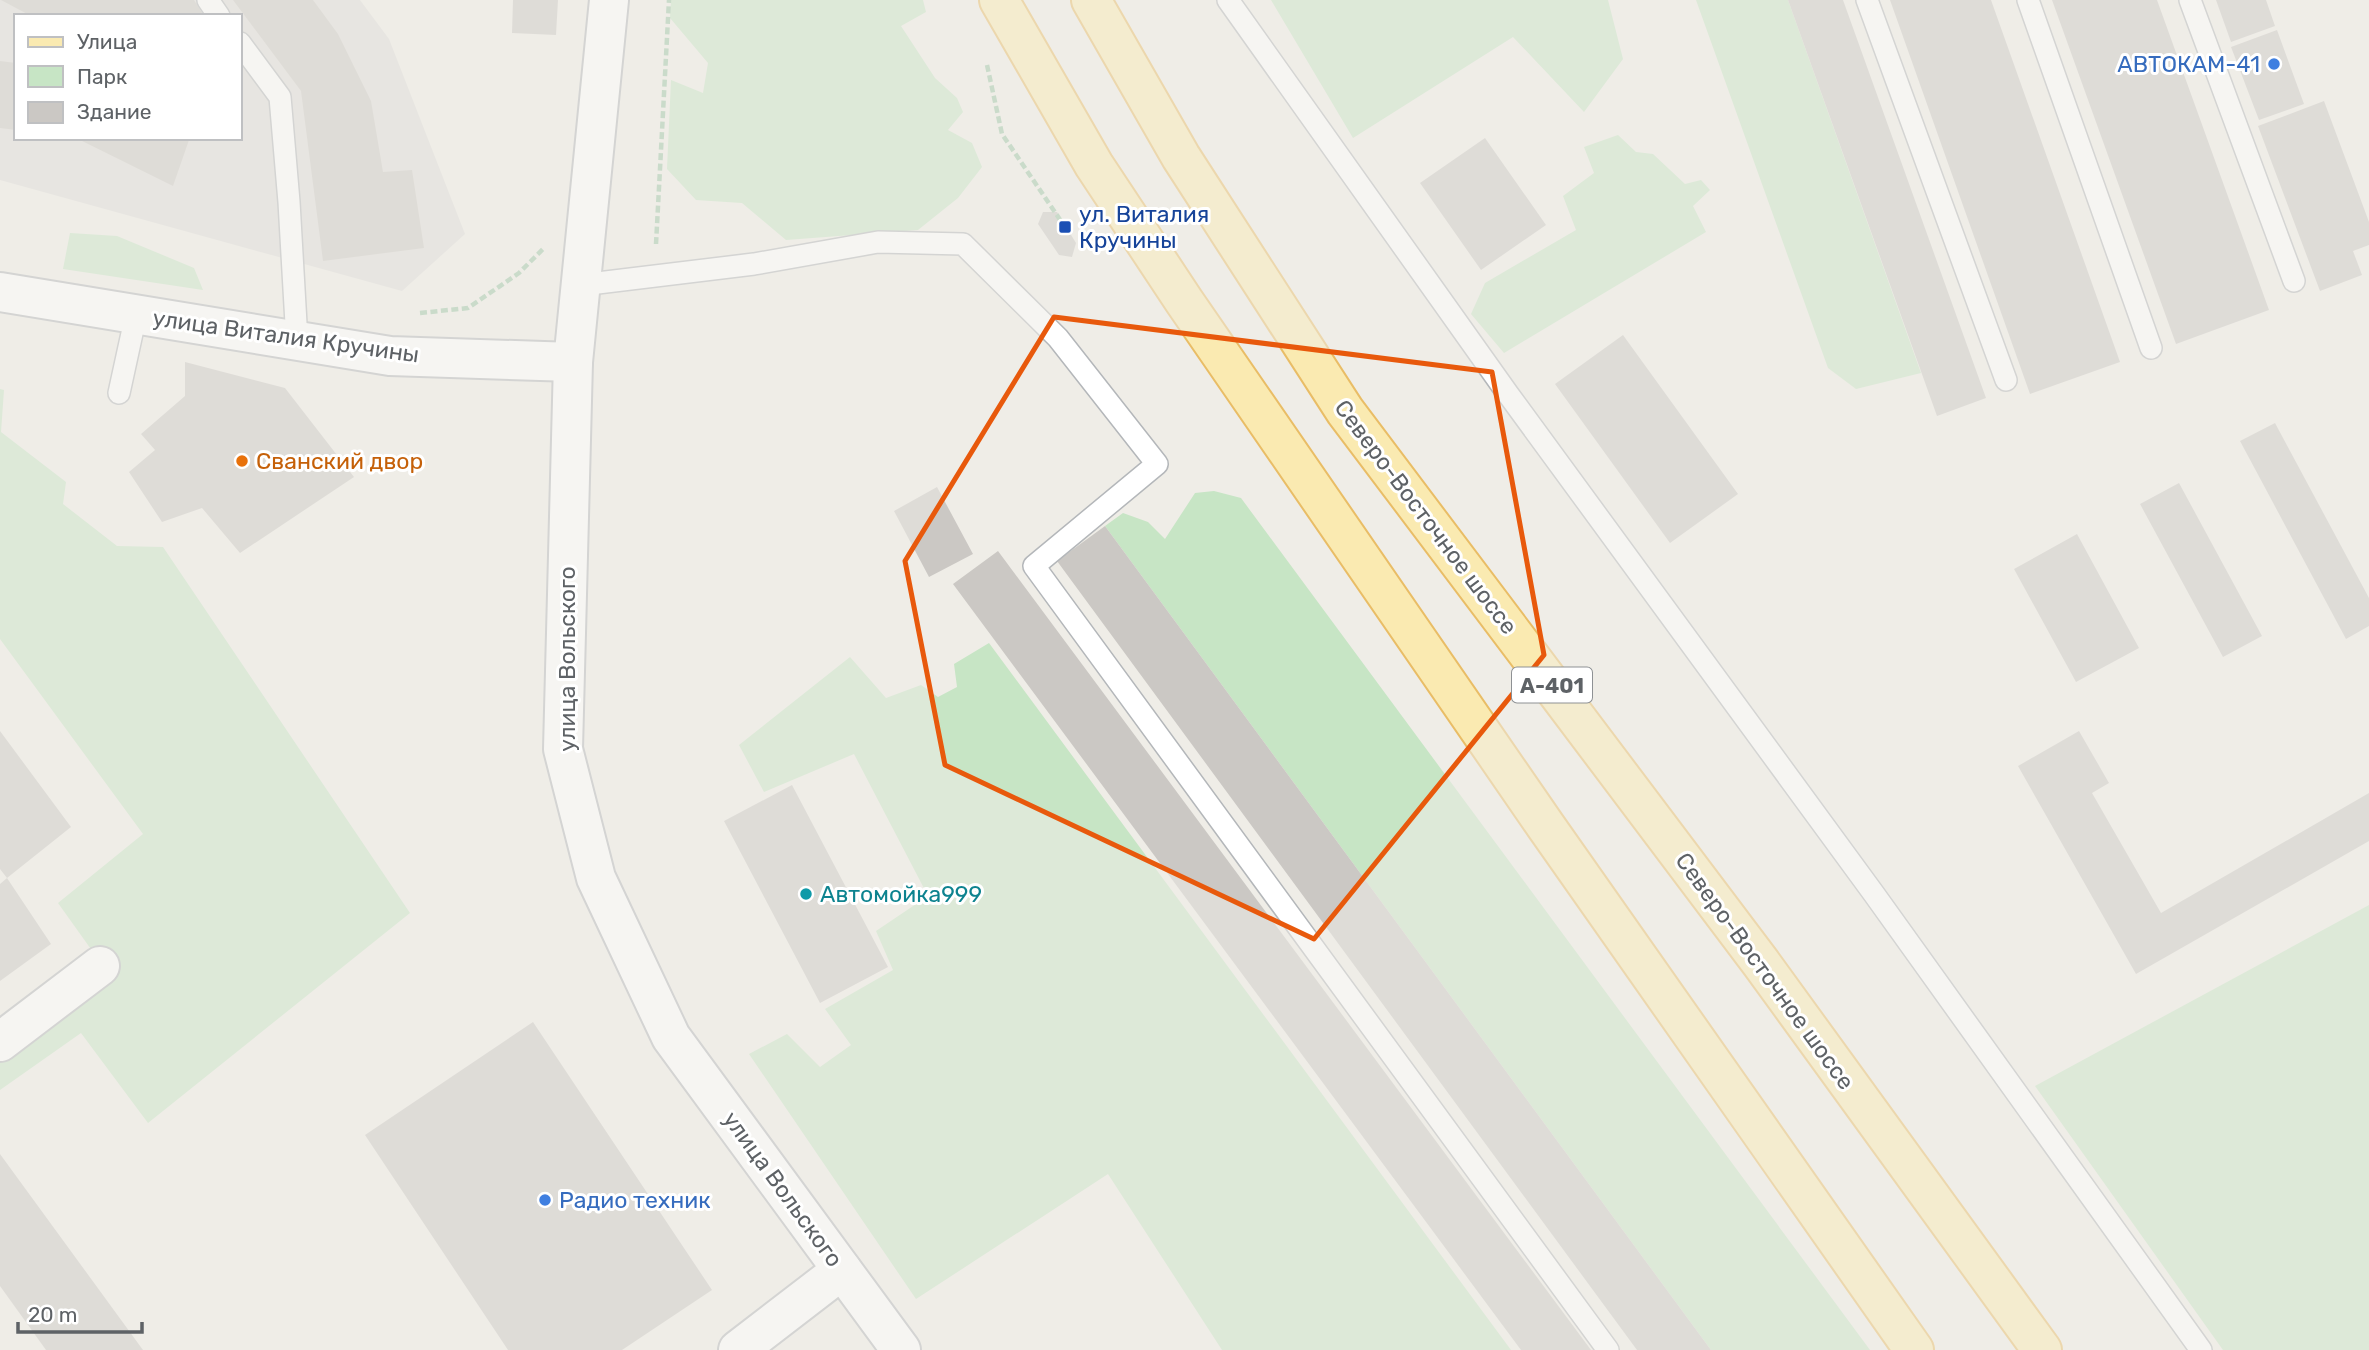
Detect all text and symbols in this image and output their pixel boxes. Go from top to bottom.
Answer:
legend [14,14,242,140]
text: Улица [77,29,137,54]
place label: АВТОКАМ-41 [2117,50,2260,78]
marker: АВТОКАМ-41 [2266,56,2282,72]
text: Парк [77,64,127,89]
text: Здание [77,99,152,124]
place label: ул. Виталия Кручины [1079,200,1209,254]
marker: ул. Виталия Кручины [1057,219,1073,235]
street label: улица Виталия Кручины [151,303,421,369]
street label: Северо-Восточное шоссе [1329,394,1523,640]
place label: Сванский двор [256,447,423,475]
marker: Сванский двор [234,453,250,469]
street label: улица Вольского [553,566,581,752]
road number: А-401 [1512,668,1592,702]
street label: Северо-Восточное шоссе [1670,847,1860,1095]
place label: Автомойка999 [820,880,982,908]
marker: Автомойка999 [798,886,814,902]
street label: улица Вольского [717,1106,849,1272]
place label: Радио техник [559,1186,711,1214]
marker: Радио техник [537,1192,553,1208]
scale bar [18,1290,142,1334]
text: 20 m [28,1302,77,1327]

